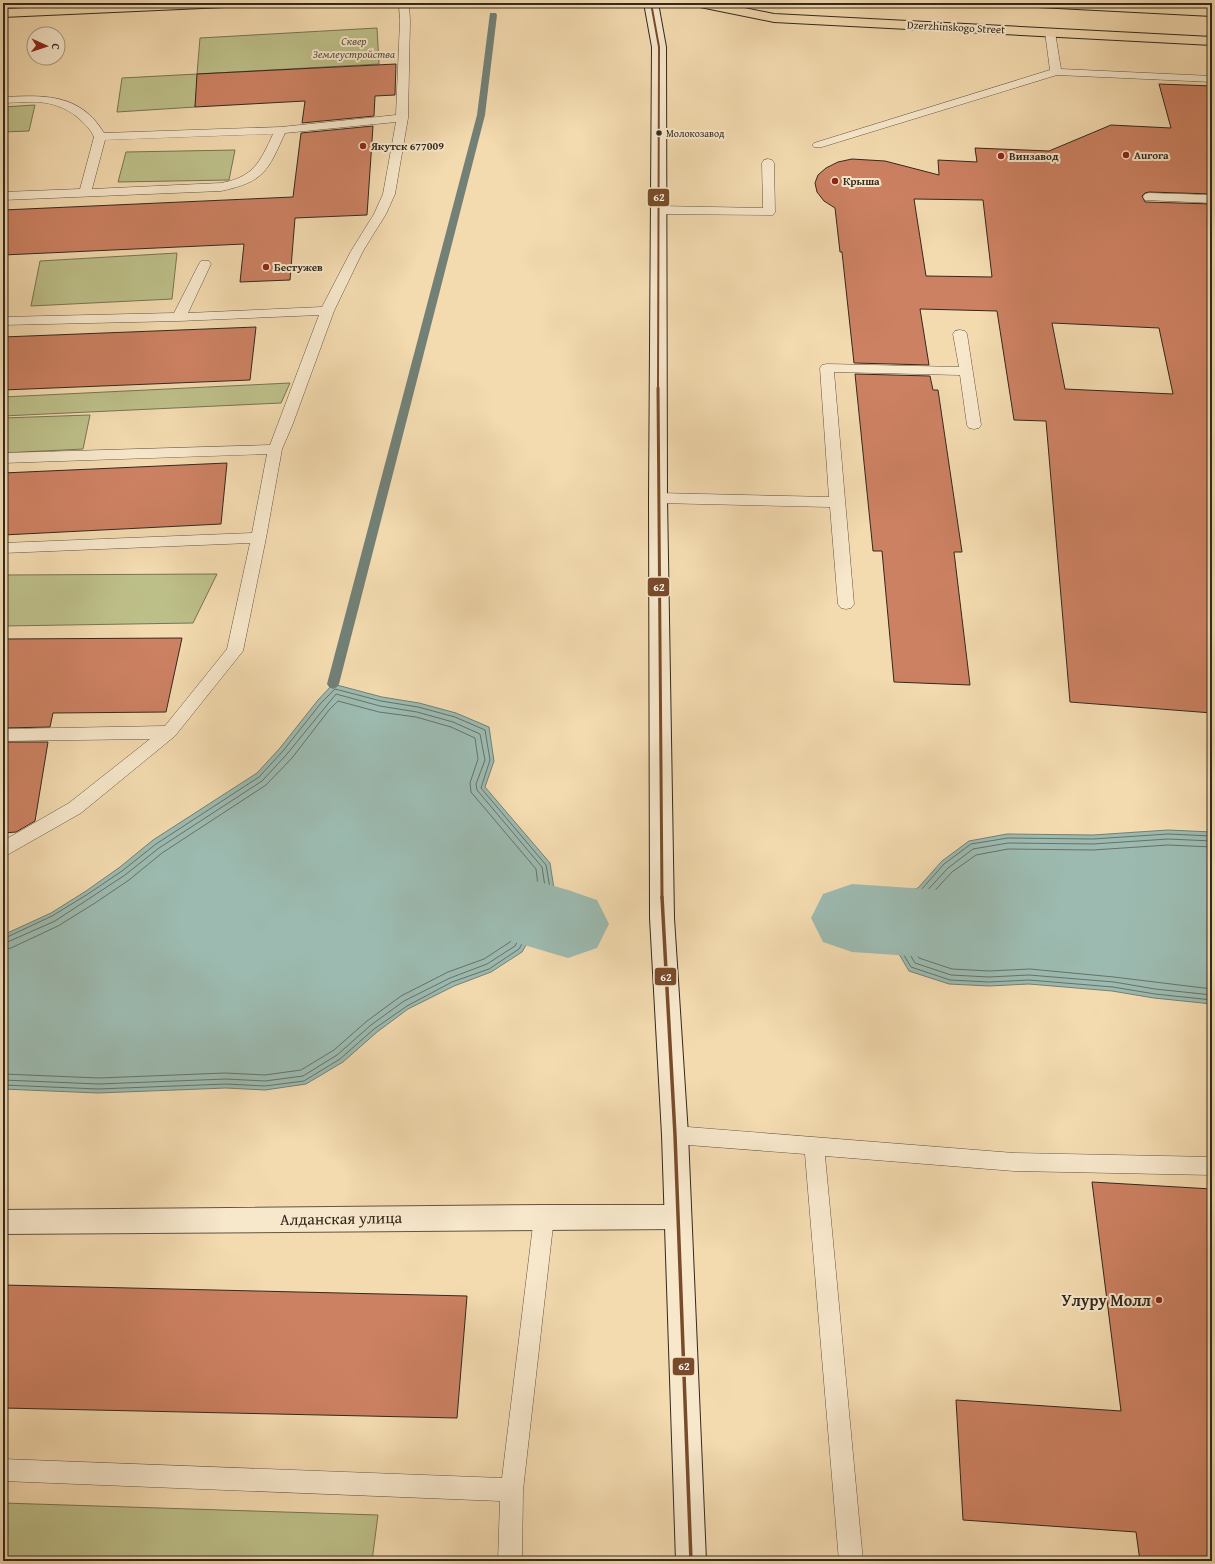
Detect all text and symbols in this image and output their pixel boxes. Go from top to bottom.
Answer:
street label: Dzerzhinskogo Street [907,16,1006,38]
north arrow [26,26,66,66]
park label: Сквер Землеустройства [313,33,395,62]
text: С [48,43,64,50]
place label: Молокозавод [666,126,725,141]
marker: Молокозавод [654,128,664,138]
place label: Якутск 677009 [370,138,444,154]
marker: Якутск 677009 [358,141,368,151]
place label: Aurora [1134,147,1169,163]
place label: Винзавод [1009,148,1059,164]
marker: Aurora [1121,150,1131,160]
marker: Винзавод [996,151,1006,161]
place label: Крыша [843,173,880,189]
marker: Крыша [830,176,840,186]
line badge: 62 [647,188,670,207]
text: 62 [653,189,665,205]
place label: Бестужев [274,259,323,275]
marker: Бестужев [261,262,271,272]
line badge: 62 [647,577,670,597]
text: 62 [653,579,665,595]
line badge: 62 [654,967,677,986]
text: 62 [660,969,672,985]
street label: Алданская улица [280,1205,403,1231]
place label: Улуру Молл [1061,1288,1152,1312]
marker: Улуру Молл [1154,1295,1164,1305]
line badge: 62 [672,1357,695,1376]
text: 62 [678,1358,690,1374]

